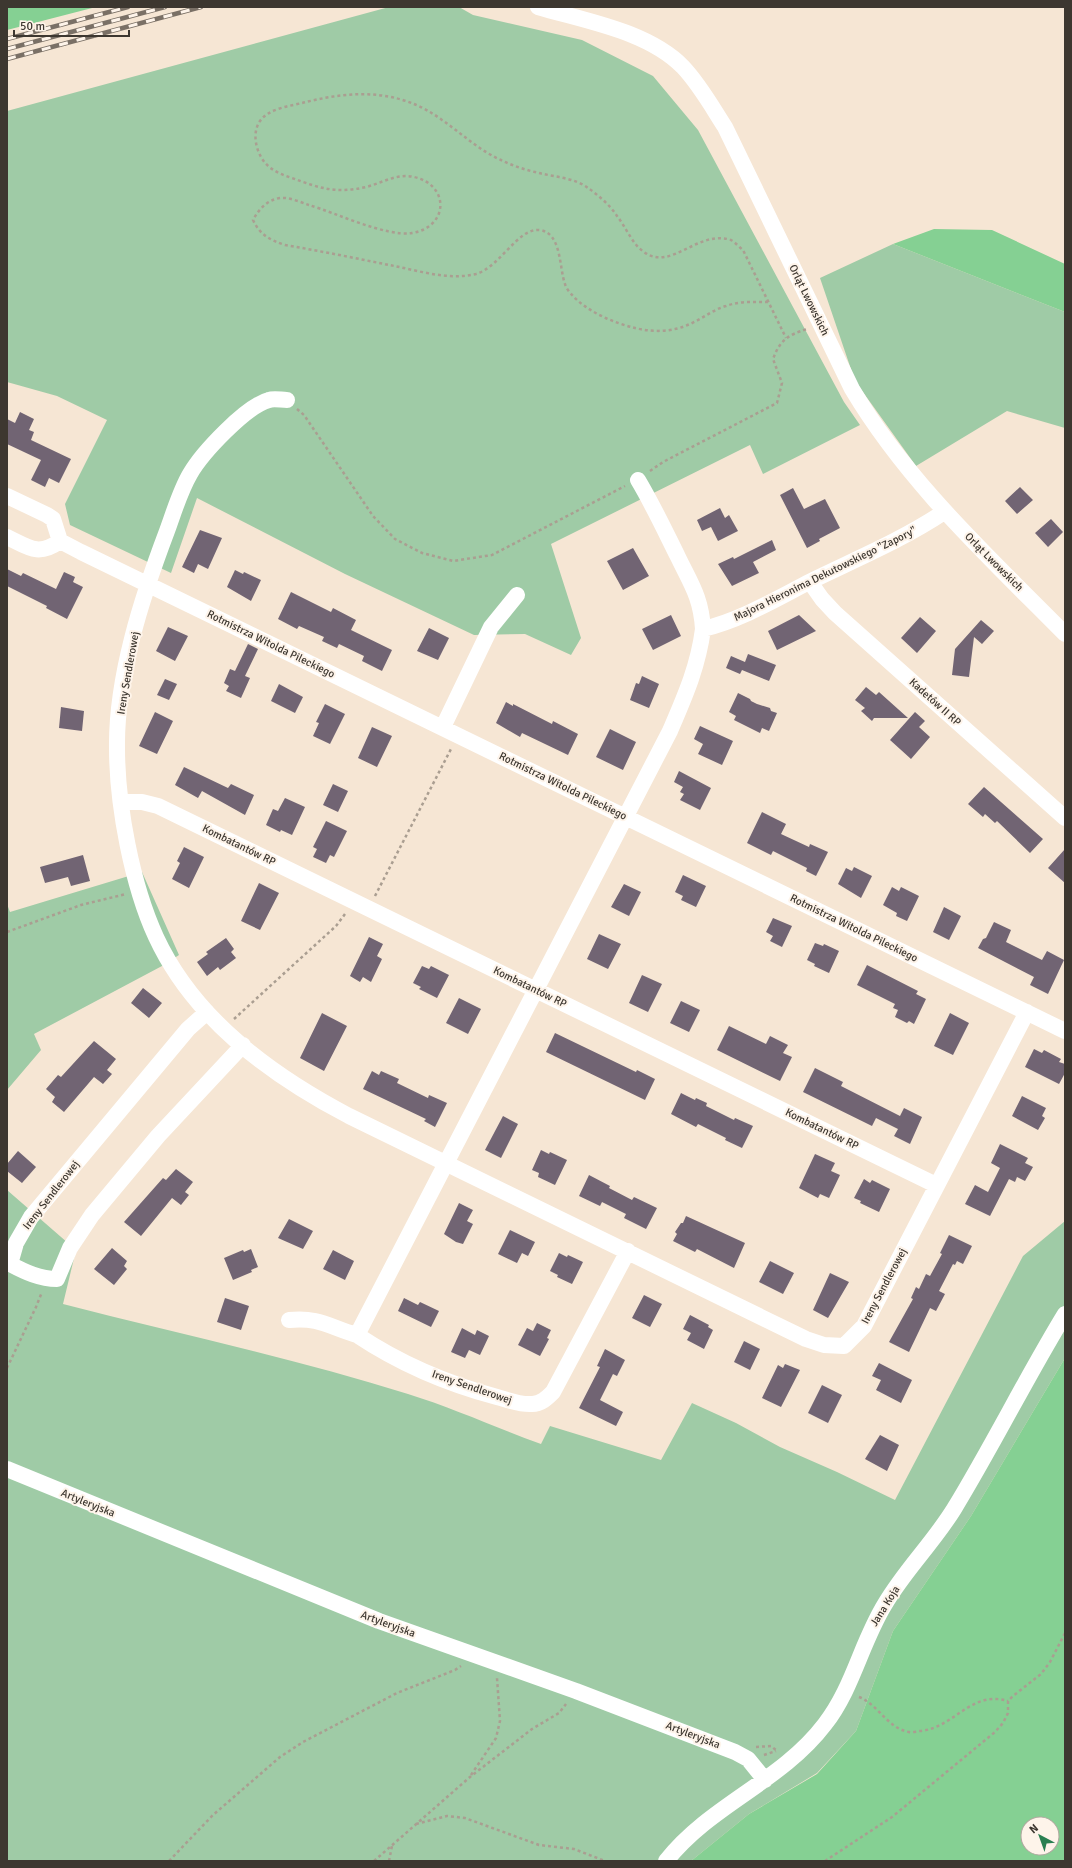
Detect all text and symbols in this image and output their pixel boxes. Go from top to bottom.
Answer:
scale bar [14,12,129,38]
text: 50 m [20,19,45,34]
street label: Orląt Lwowskich [786,262,832,338]
street label: Majora Hieronima Dekutowskiego "Zapory" [732,524,918,624]
street label: Orląt Lwowskich [962,530,1026,594]
street label: Rotmistrza Witolda Pileckiego [205,607,337,681]
street label: Ireny Sendlerowej [114,631,142,715]
street label: Kadetów II RP [907,675,963,729]
street label: Rotmistrza Witolda Pileckiego [497,749,629,823]
street label: Kombatantów RP [200,822,278,868]
street label: Rotmistrza Witolda Pileckiego [788,891,920,965]
street label: Kombatantów RP [491,964,569,1010]
street label: Kombatantów RP [783,1106,861,1152]
street label: Ireny Sendlerowej [20,1158,82,1232]
street label: Ireny Sendlerowej [859,1246,909,1326]
street label: Ireny Sendlerowej [430,1367,514,1407]
street label: Artyleryjska [59,1486,117,1520]
street label: Jana Koja [868,1583,903,1629]
street label: Artyleryjska [359,1608,417,1640]
street label: Artyleryjska [664,1719,722,1751]
north arrow [1020,1816,1060,1856]
text: N [1027,1821,1041,1836]

